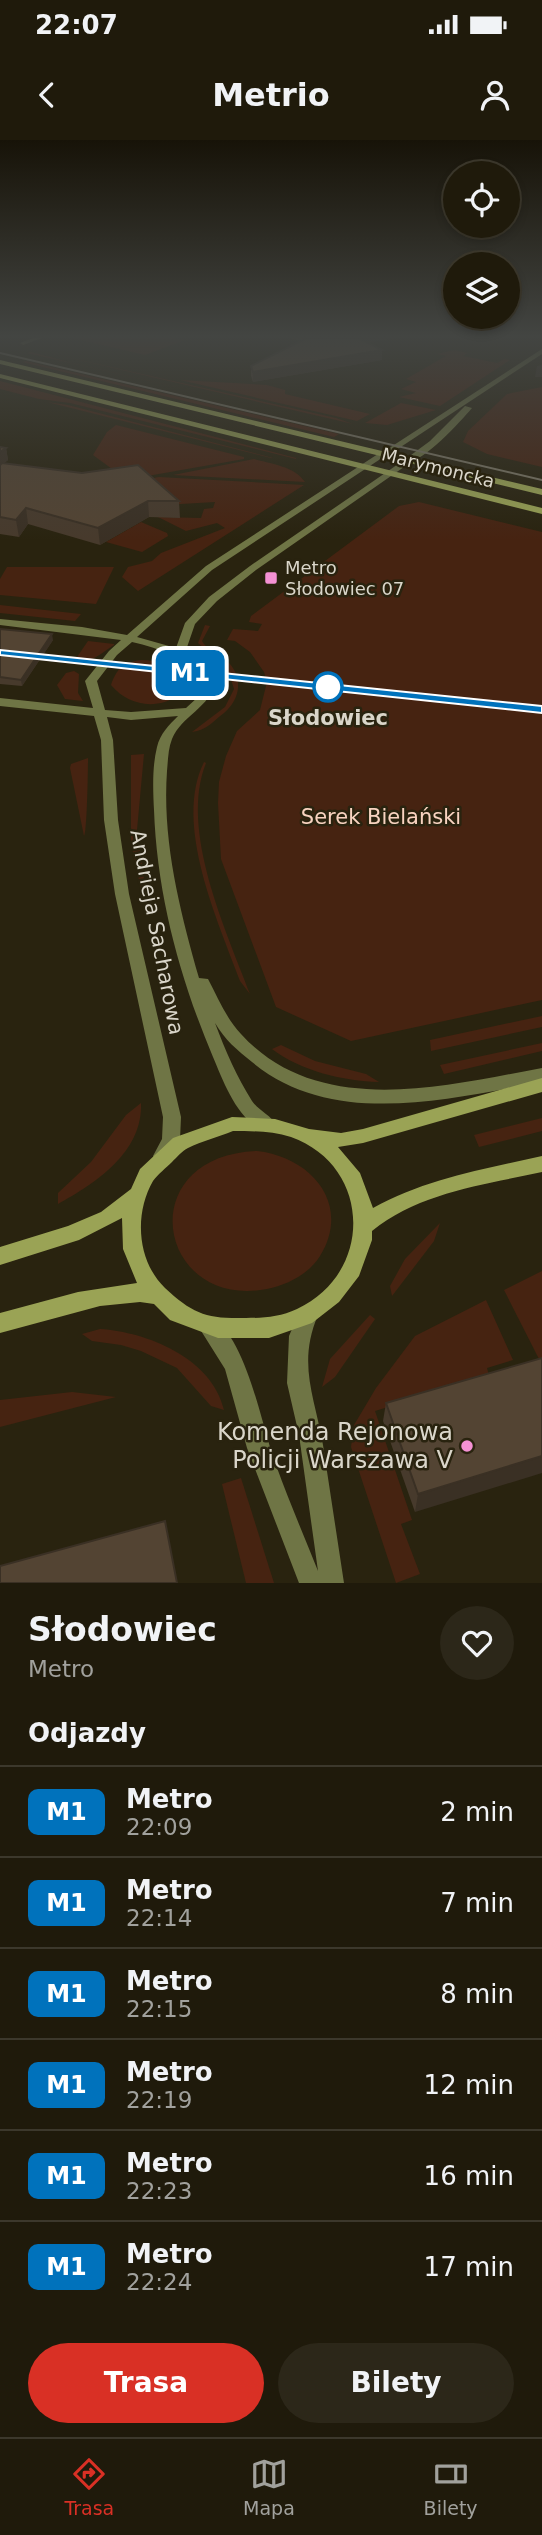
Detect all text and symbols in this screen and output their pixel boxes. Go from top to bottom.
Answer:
text: 22:07 [35,10,118,40]
icon: back [28,76,66,114]
text: Metrio [212,76,330,114]
icon: person [476,76,514,114]
map controls [443,161,520,329]
button: locate [443,161,520,238]
button: layers [443,252,520,329]
street label: Marymoncka [379,443,497,492]
place label: Metro Słodowiec 07 [285,557,404,599]
marker: Metro Słodowiec 07 [263,570,279,586]
line badge: M1 [158,650,221,696]
text: M1 [170,659,210,687]
marker: Słodowiec [313,672,343,702]
place label: Słodowiec [268,706,388,730]
park label: Serek Bielański [301,805,461,829]
street label: Andrieja Sacharowa [125,827,189,1037]
place label: Komenda Rejonowa Policji Warszawa V [217,1418,454,1474]
marker: Komenda Rejonowa Policji Warszawa V [459,1438,475,1454]
button: heart [440,1606,514,1680]
text: Słodowiec [28,1610,217,1649]
text: Metro [28,1656,94,1682]
text: Odjazdy [28,1718,146,1748]
text: Metro [126,1784,213,1814]
text: 2 min [440,1797,514,1827]
text: M1 [46,1798,87,1826]
text: 22:09 [126,1814,192,1840]
text: Metro [126,1875,213,1905]
text: 7 min [440,1888,514,1918]
text: M1 [46,1889,87,1917]
text: 22:14 [126,1905,192,1931]
text: Metro [126,1966,213,1996]
text: 8 min [440,1979,514,2009]
text: M1 [46,1980,87,2008]
text: 22:15 [126,1996,192,2022]
text: Metro [126,2057,213,2087]
text: 12 min [424,2070,514,2100]
text: M1 [46,2071,87,2099]
text: 22:19 [126,2087,192,2113]
text: Metro [126,2148,213,2178]
text: 16 min [424,2161,514,2191]
text: M1 [46,2162,87,2190]
text: 22:23 [126,2178,192,2204]
text: Metro [126,2239,213,2269]
text: 17 min [424,2252,514,2282]
text: M1 [46,2253,87,2281]
text: 22:24 [126,2269,192,2295]
button: Trasa [28,2343,264,2423]
button: Bilety [278,2343,514,2423]
tab: Trasa [64,2455,114,2519]
tab: Mapa [243,2455,295,2519]
tab: Bilety [424,2455,478,2519]

